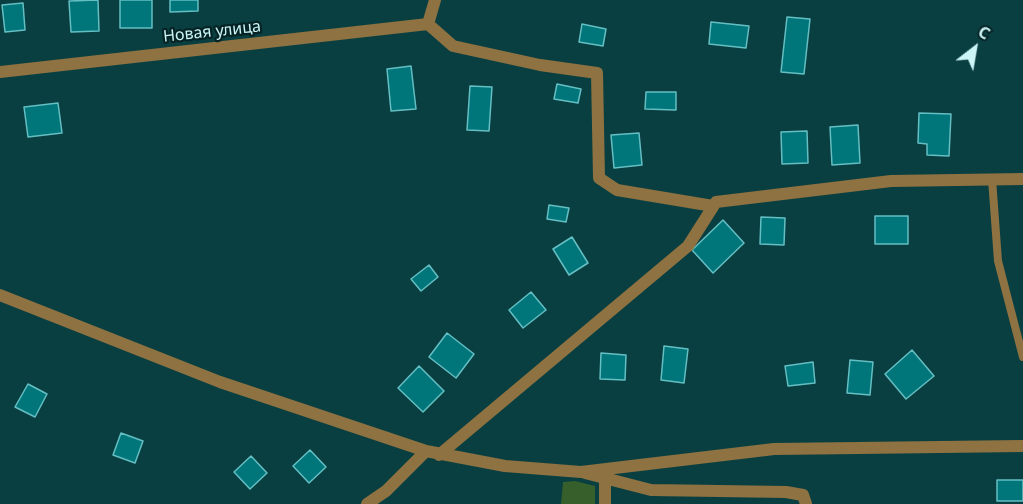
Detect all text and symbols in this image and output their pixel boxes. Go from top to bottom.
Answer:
street label: Новая улица [162,17,262,47]
north arrow [945,18,1005,78]
text: С [974,20,994,45]

